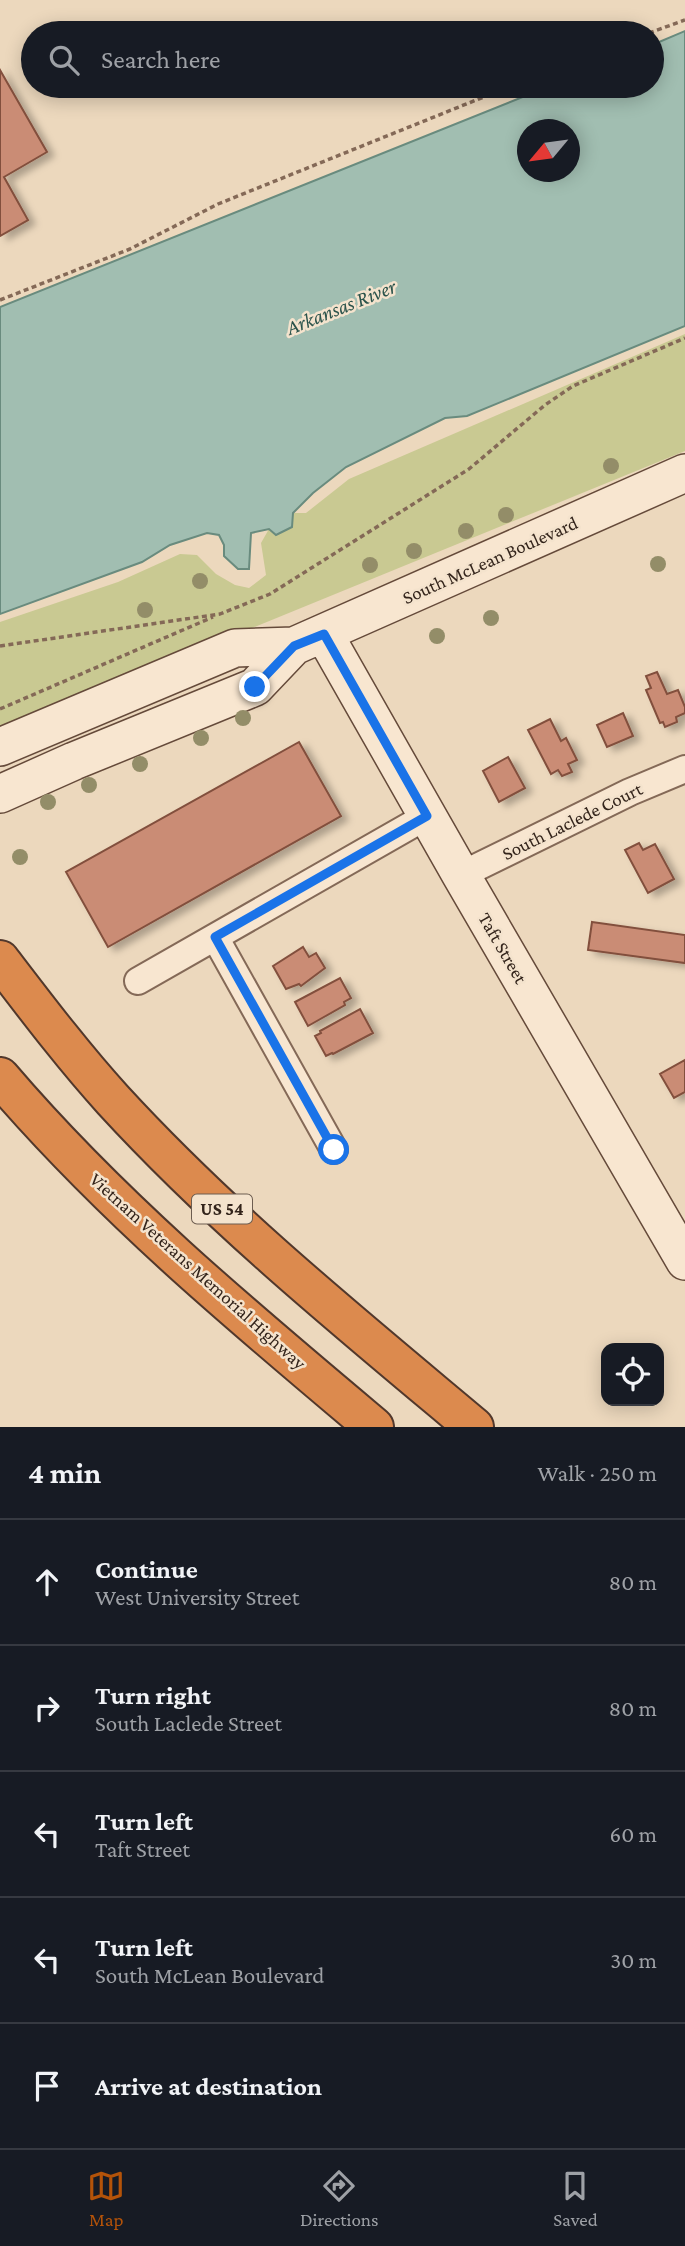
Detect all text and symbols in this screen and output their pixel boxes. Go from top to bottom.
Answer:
search box [21,21,664,98]
icon: search [45,41,83,79]
text: Search here [101,45,220,74]
north arrow [517,119,580,182]
water label: Arkansas River [282,274,400,340]
street label: South McLean Boulevard [399,512,581,608]
route end [239,671,270,702]
street label: South Laclede Court [498,778,646,864]
street label: Taft Street [474,909,532,988]
route start [318,1134,349,1165]
street label: Vietnam Veterans Memorial Highway [86,1168,310,1374]
road number: US 54 [192,1194,252,1224]
map controls [601,1343,664,1406]
button: locate [601,1343,664,1406]
text: 4 min [28,1456,101,1489]
text: Walk · 250 m [537,1460,657,1486]
text: Continue [95,1555,198,1584]
icon: ahead [28,1563,66,1601]
text: 80 m [609,1569,657,1595]
text: West University Street [95,1584,299,1610]
text: Turn right [95,1681,211,1710]
icon: right [28,1689,66,1727]
text: 80 m [609,1695,657,1721]
text: South Laclede Street [95,1710,282,1736]
text: Turn left [95,1807,193,1836]
icon: left [28,1815,66,1853]
text: 60 m [610,1821,657,1847]
text: Taft Street [95,1836,190,1862]
text: Turn left [95,1933,193,1962]
icon: left [28,1941,66,1979]
text: 30 m [610,1947,657,1973]
text: South McLean Boulevard [95,1962,324,1988]
icon: arrive [28,2067,66,2105]
text: Arrive at destination [95,2072,322,2101]
tab: Map [87,2167,125,2230]
tab: Directions [300,2167,379,2230]
tab: Saved [553,2167,598,2230]

